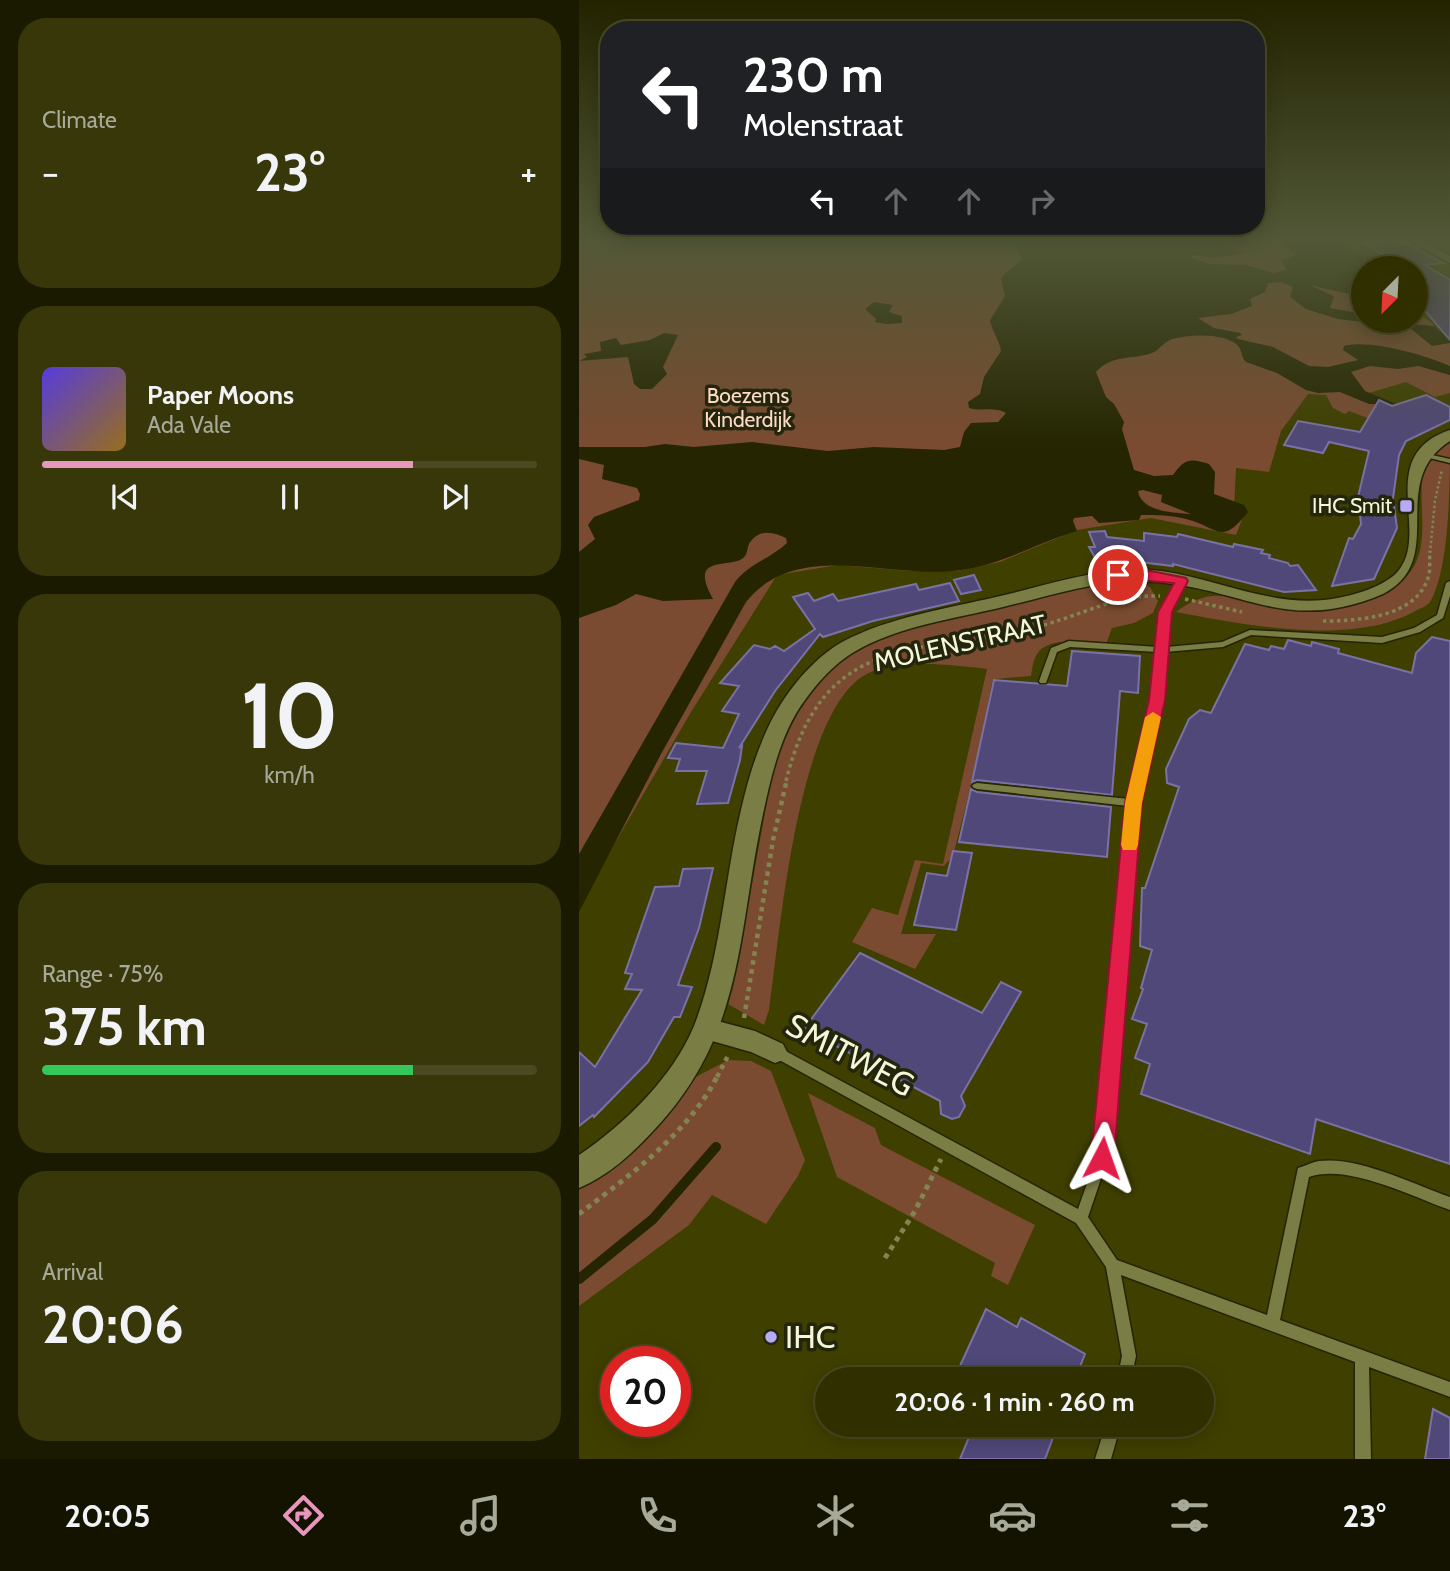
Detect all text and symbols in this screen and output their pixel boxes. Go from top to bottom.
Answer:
text: 230 m [743,45,884,104]
icon: left [628,49,719,140]
text: Molenstraat [743,105,903,144]
text: Climate [42,106,117,134]
text: 23° [254,141,325,204]
text: − [42,149,59,196]
text: + [520,149,537,196]
icon: left [804,182,842,220]
icon: ahead [877,182,915,220]
icon: ahead [950,182,988,220]
icon: right [1023,182,1061,220]
north arrow [1351,256,1428,332]
map controls [1351,256,1428,333]
text: Paper Moons [147,379,294,411]
park label: Boezems Kinderdijk [704,383,792,433]
text: Ada Vale [147,411,231,439]
icon: previous [106,478,144,516]
icon: pause [271,478,309,516]
icon: next [436,478,474,516]
place label: IHC Smit [1312,493,1392,518]
marker: IHC Smit [1398,498,1414,514]
pin [1088,545,1148,605]
icon: arrive [1099,556,1137,594]
street label: MOLENSTRAAT [871,608,1049,678]
text: 10 [241,660,338,771]
text: km/h [264,761,315,789]
text: Range · 75% [42,960,163,988]
text: 375 km [42,995,207,1058]
street label: SMITWEG [780,1005,921,1104]
position arrow [1065,1121,1139,1195]
text: Arrival [42,1258,103,1286]
text: 20:06 [42,1293,184,1356]
place label: IHC [785,1317,835,1356]
marker: IHC [763,1329,779,1345]
speed limit sign: 20 [600,1346,691,1437]
text: 20:06 · 1 min · 260 m [894,1386,1135,1418]
icon: directions [279,1491,328,1540]
icon: music [456,1491,505,1540]
icon: phone [633,1491,682,1540]
icon: climate [811,1491,860,1540]
icon: car [988,1491,1037,1540]
icon: filters [1165,1491,1214,1540]
text: 20:05 [64,1496,151,1535]
text: 23° [1342,1496,1386,1535]

